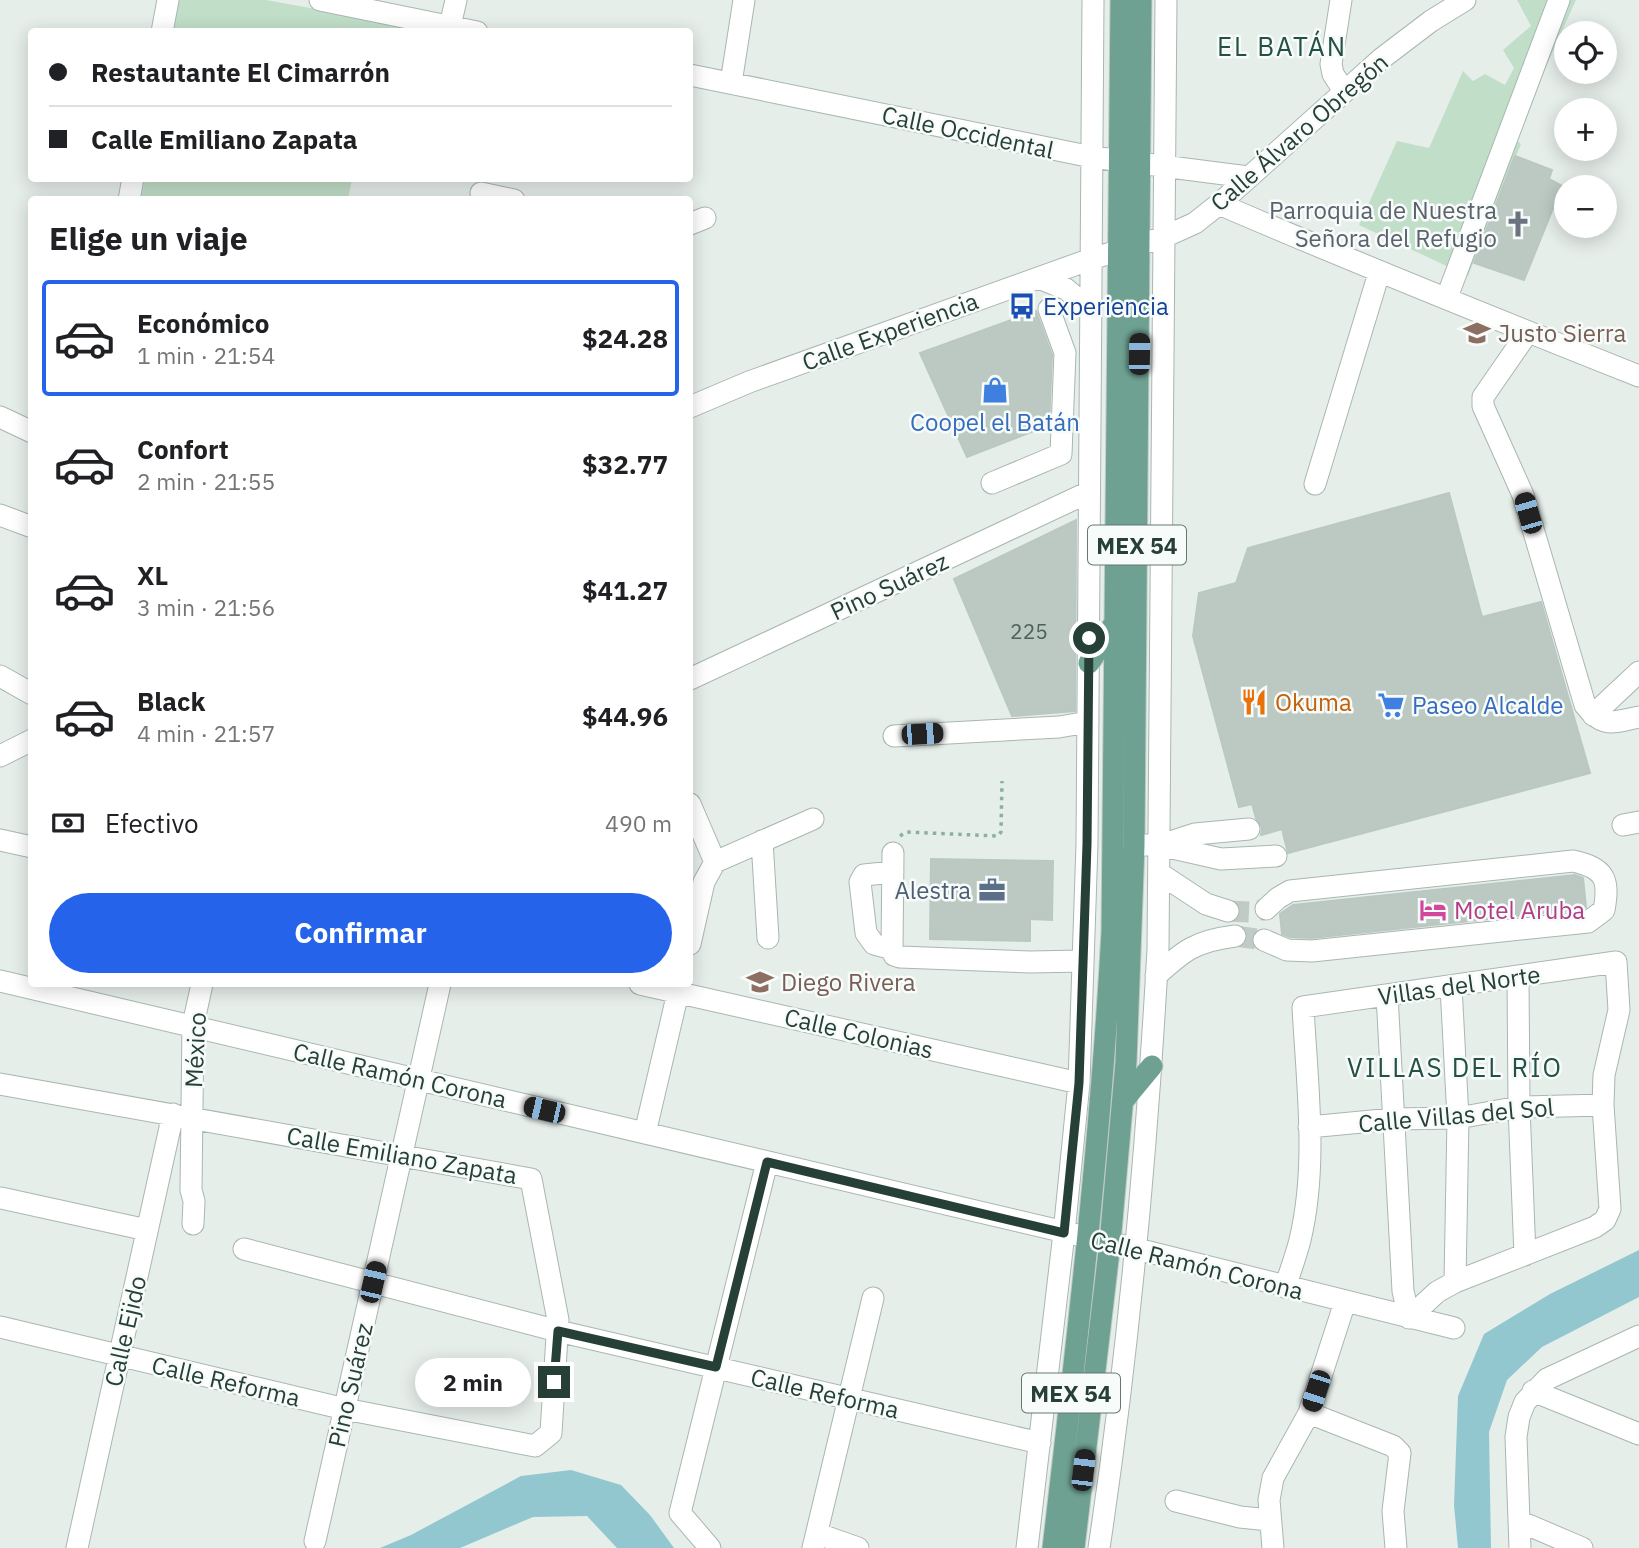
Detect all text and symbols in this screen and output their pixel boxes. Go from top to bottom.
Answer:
map controls [1554,21,1617,238]
button: locate [1554,21,1617,84]
district label: EL BATÁN [1217,29,1347,63]
street label: Calle Álvaro Obregón [1203,46,1395,218]
text: Restautante El Cimarrón [91,55,390,89]
street label: Calle Occidental [879,98,1057,166]
button: + [1554,98,1617,161]
text: Calle Emiliano Zapata [91,122,358,156]
button: − [1554,175,1617,238]
place label: Parroquia de Nuestra Señora del Refugio [1269,194,1497,254]
church icon: Parroquia de Nuestra Señora del Refugio [1503,209,1533,239]
text: Elige un viaje [49,217,248,259]
street label: Calle Experiencia [797,284,983,378]
place label: Experiencia [1043,290,1169,322]
bus stop icon: Experiencia [1007,291,1037,321]
text: Económico [137,306,269,340]
icon: car [53,307,116,370]
place label: Justo Sierra [1498,317,1626,349]
school or university icon: Justo Sierra [1462,318,1492,348]
text: $24.28 [582,321,668,355]
car [1129,333,1150,375]
text: 1 min · 21:54 [137,340,275,370]
shop icon: Coopel el Batán [980,375,1010,405]
place label: Coopel el Batán [910,406,1080,438]
text: Confort [137,432,229,466]
icon: car [53,433,116,496]
text: $32.77 [582,447,668,481]
text: 2 min · 21:55 [137,466,275,496]
car [1513,490,1544,536]
road number: MEX 54 [1088,526,1186,565]
street label: Pino Suárez [825,545,953,627]
text: XL [137,558,168,592]
icon: car [53,559,116,622]
text: $41.27 [582,573,668,607]
text: 3 min · 21:56 [137,592,275,622]
house number: 225 [1010,617,1048,645]
route start [1073,622,1105,654]
text: Black [137,684,205,718]
icon: car [53,685,116,748]
place label: Okuma [1275,686,1352,718]
restaurant icon: Okuma [1239,687,1269,717]
place label: Paseo Alcalde [1412,689,1564,721]
supermarket icon: Paseo Alcalde [1376,690,1406,720]
text: $44.96 [582,699,668,733]
text: 4 min · 21:57 [137,718,275,748]
car [901,722,944,746]
icon: cash [49,804,87,842]
text: Efectivo [105,806,199,840]
text: 490 m [605,808,672,838]
place label: Alestra [894,874,971,906]
office icon: Alestra [977,875,1007,905]
button: Confirmar [49,893,672,973]
place label: Motel Aruba [1454,894,1585,926]
hotel icon: Motel Aruba [1418,895,1448,925]
street label: Villas del Norte [1376,958,1542,1012]
place label: Diego Rivera [781,966,916,998]
school or university icon: Diego Rivera [745,967,775,997]
street label: Calle Colonias [781,1000,937,1066]
street label: México [177,1011,213,1089]
street label: Calle Ramón Corona [290,1035,510,1115]
district label: VILLAS DEL RÍO [1347,1050,1563,1084]
street label: Calle Villas del Sol [1357,1091,1555,1139]
car [522,1095,567,1125]
street label: Calle Emiliano Zapata [284,1119,520,1191]
street label: Calle Ramón Corona [1087,1223,1307,1307]
car [359,1259,388,1305]
street label: Calle Ejido [97,1272,153,1390]
street label: Pino Suárez [320,1320,380,1450]
street label: Calle Reforma [149,1348,304,1414]
callout: 2 min [414,1358,530,1406]
street label: Calle Reforma [748,1360,903,1426]
route end [538,1366,570,1398]
text: 2 min [443,1367,503,1397]
car [1300,1368,1333,1414]
road number: MEX 54 [1022,1374,1120,1412]
car [1071,1448,1096,1492]

